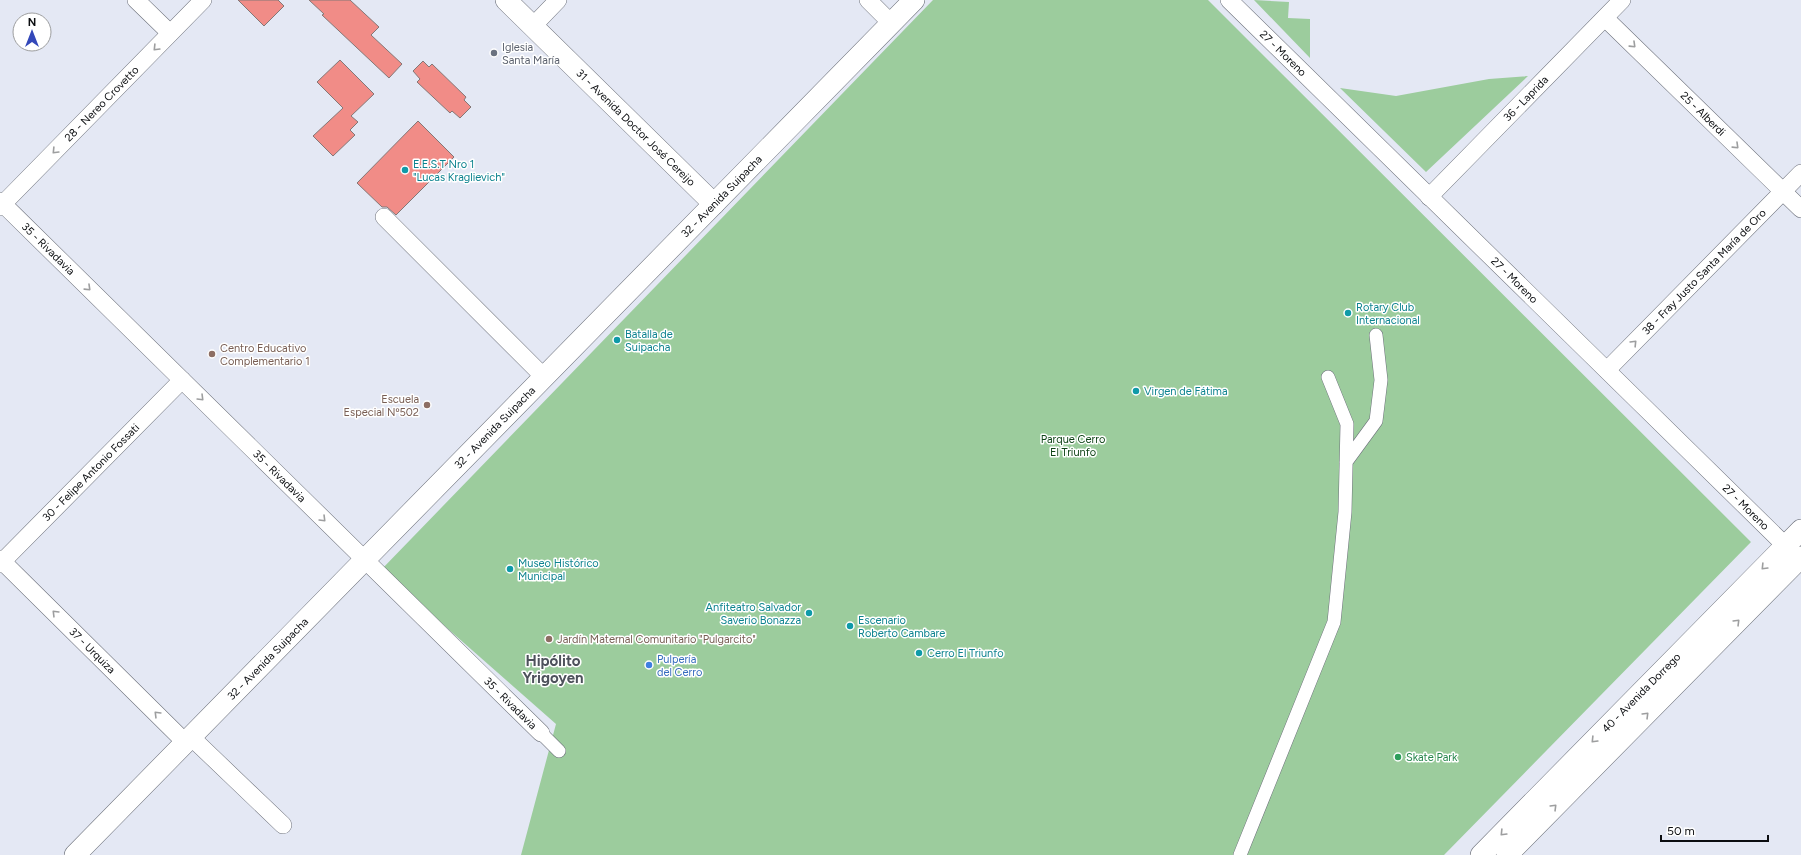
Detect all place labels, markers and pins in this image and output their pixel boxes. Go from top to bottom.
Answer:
place label: Iglesia Santa María [502,41,560,67]
marker: Iglesia Santa María [489,48,499,58]
place label: E.E.S.T Nro 1 "Lucas Kraglievich" [413,158,505,184]
marker: E.E.S.T Nro 1 "Lucas Kraglievich" [400,165,410,175]
place label: Rotary Club Internacional [1356,301,1420,327]
marker: Rotary Club Internacional [1343,308,1353,318]
place label: Batalla de Suipacha [625,328,673,354]
marker: Batalla de Suipacha [612,335,622,345]
place label: Centro Educativo Complementario 1 [220,342,310,368]
marker: Centro Educativo Complementario 1 [207,349,217,359]
place label: Virgen de Fátima [1144,385,1228,398]
marker: Virgen de Fátima [1131,386,1141,396]
place label: Escuela Especial Nº502 [344,393,419,419]
marker: Escuela Especial Nº502 [422,400,432,410]
place label: Museo Histórico Municipal [518,557,599,583]
marker: Museo Histórico Municipal [505,564,515,574]
place label: Anfiteatro Salvador Saverio Bonazza [706,601,801,627]
marker: Anfiteatro Salvador Saverio Bonazza [804,608,814,618]
place label: Escenario Roberto Cambare [858,614,945,640]
marker: Escenario Roberto Cambare [845,621,855,631]
place label: Jardín Maternal Comunitario "Pulgarcito" [557,633,756,646]
marker: Jardín Maternal Comunitario "Pulgarcito" [544,634,554,644]
place label: Cerro El Triunfo [927,647,1004,660]
marker: Cerro El Triunfo [914,648,924,658]
place label: Pulpería del Cerro [657,653,702,679]
marker: Pulpería del Cerro [644,660,654,670]
place label: Skate Park [1406,751,1458,764]
marker: Skate Park [1393,752,1403,762]

